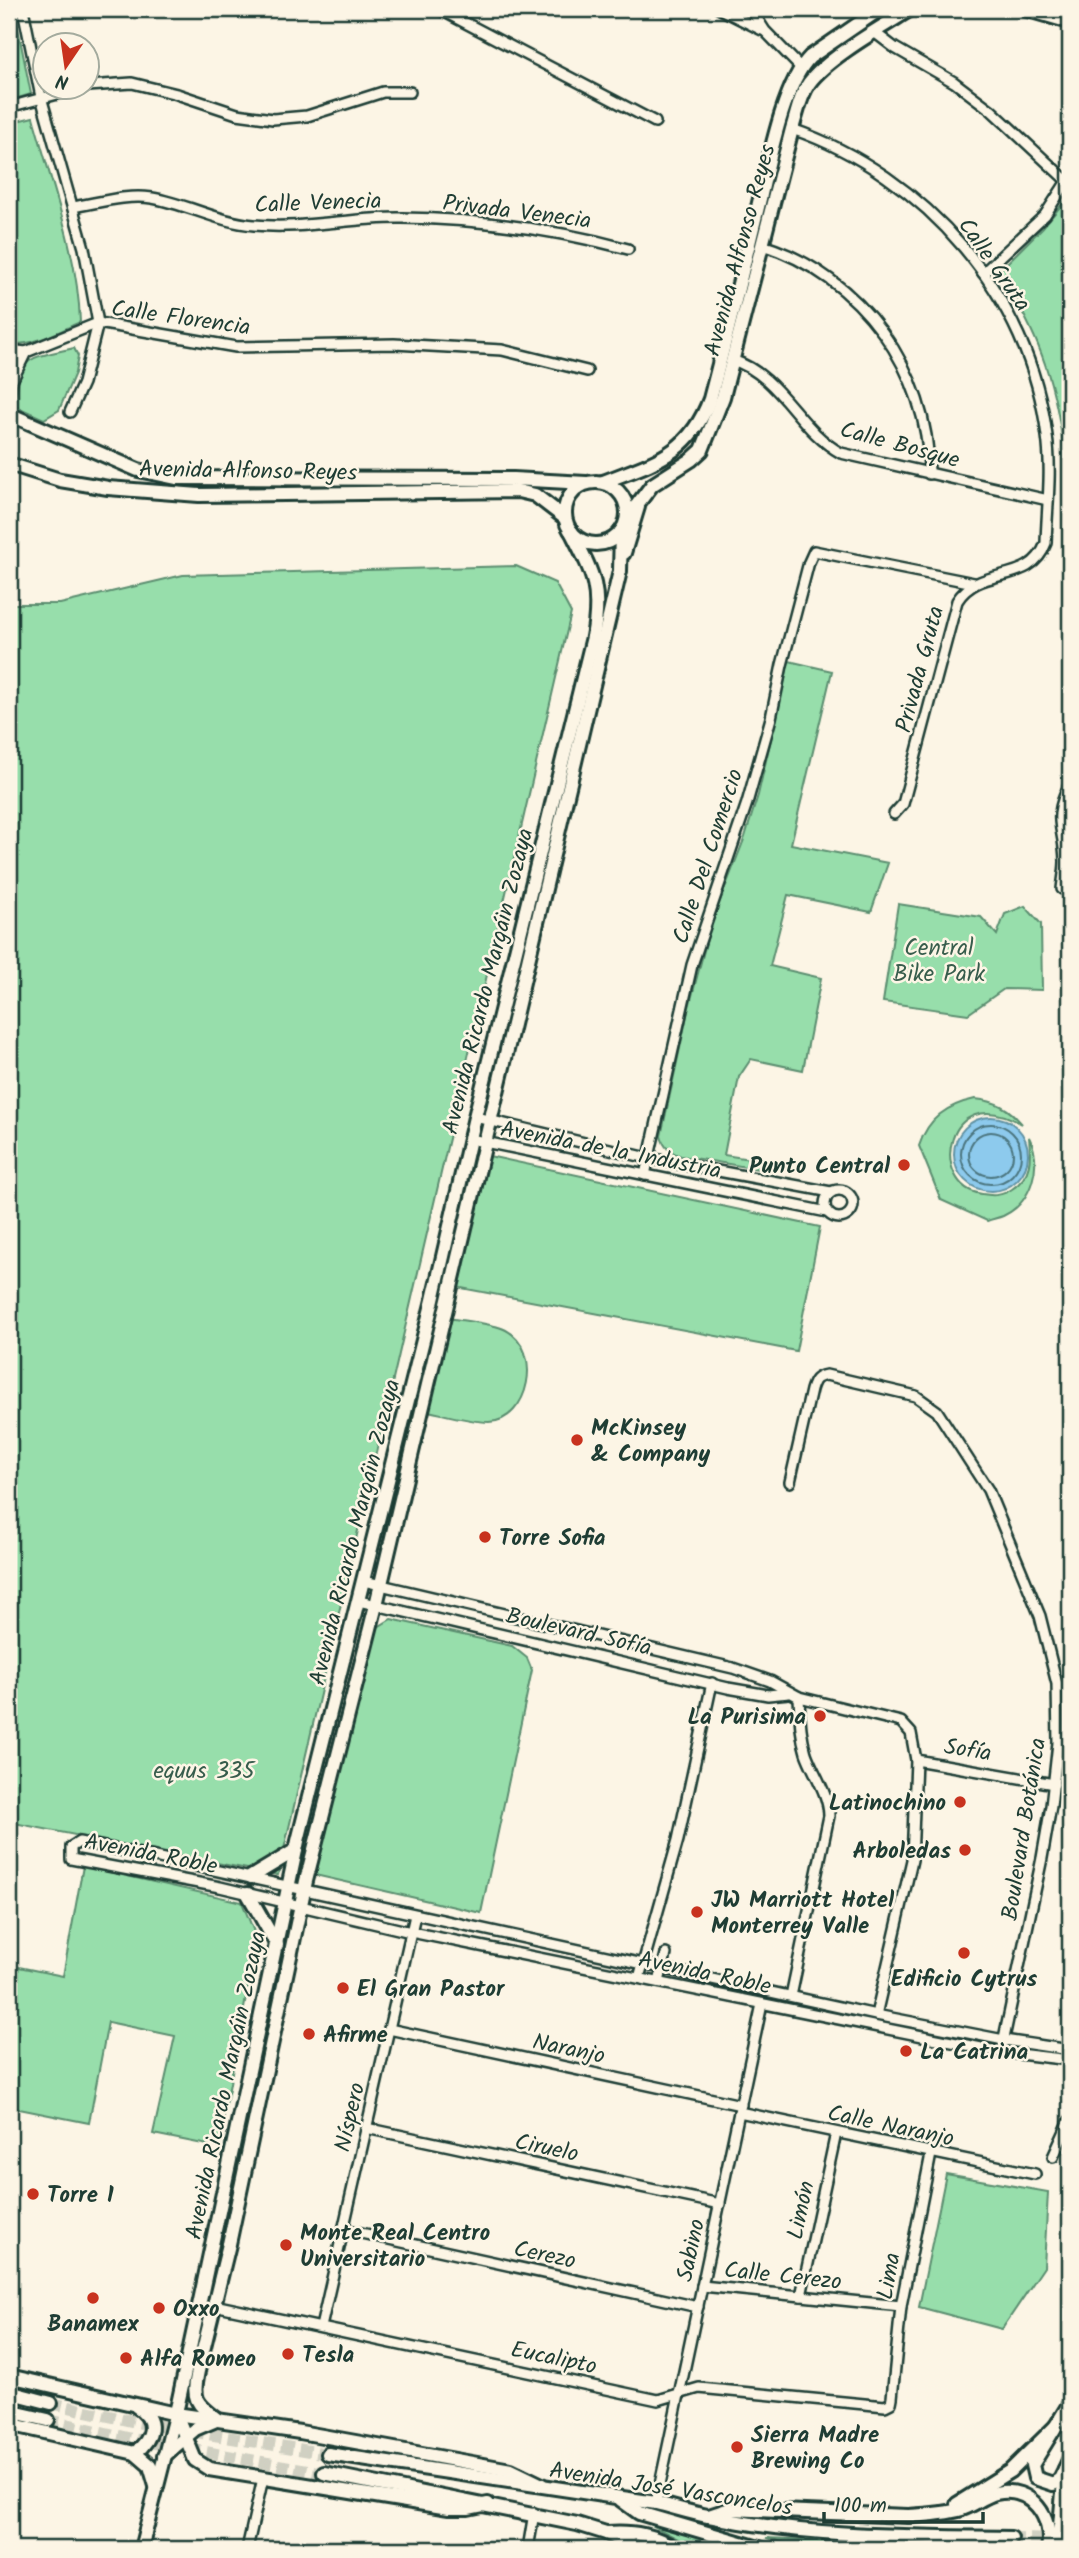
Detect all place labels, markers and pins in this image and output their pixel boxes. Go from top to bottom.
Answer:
place label: Punto Central [749,1149,891,1185]
marker: Punto Central [896,1157,912,1173]
place label: McKinsey & Company [591,1411,710,1473]
marker: McKinsey & Company [569,1432,585,1448]
place label: Torre Sofia [499,1521,606,1557]
marker: Torre Sofia [477,1529,493,1545]
place label: La Purisima [687,1700,806,1736]
marker: La Purisima [812,1708,828,1724]
place label: Latinochino [829,1786,946,1822]
marker: Latinochino [952,1794,968,1810]
place label: Arboledas [852,1834,951,1870]
marker: Arboledas [957,1842,973,1858]
place label: JW Marriott Hotel Monterrey Valle [711,1883,895,1945]
marker: JW Marriott Hotel Monterrey Valle [689,1904,705,1920]
marker: Edificio Cytrus [956,1945,972,1961]
place label: Edificio Cytrus [891,1962,1037,1998]
place label: El Gran Pastor [357,1972,506,2008]
marker: El Gran Pastor [335,1980,351,1996]
place label: Afirme [323,2018,388,2054]
marker: Afirme [301,2026,317,2042]
place label: La Catrina [920,2035,1028,2071]
marker: La Catrina [898,2043,914,2059]
place label: Torre 1 [47,2178,114,2214]
marker: Torre 1 [25,2186,41,2202]
place label: Monte Real Centro Universitario [300,2216,490,2278]
marker: Monte Real Centro Universitario [278,2237,294,2253]
marker: Banamex [85,2290,101,2306]
place label: Oxxo [173,2292,220,2328]
marker: Oxxo [151,2300,167,2316]
place label: Banamex [47,2307,140,2343]
place label: Tesla [302,2338,355,2374]
place label: Alfa Romeo [140,2342,256,2378]
marker: Tesla [280,2346,296,2362]
marker: Alfa Romeo [118,2350,134,2366]
place label: Sierra Madre Brewing Co [751,2418,879,2480]
marker: Sierra Madre Brewing Co [729,2439,745,2455]

